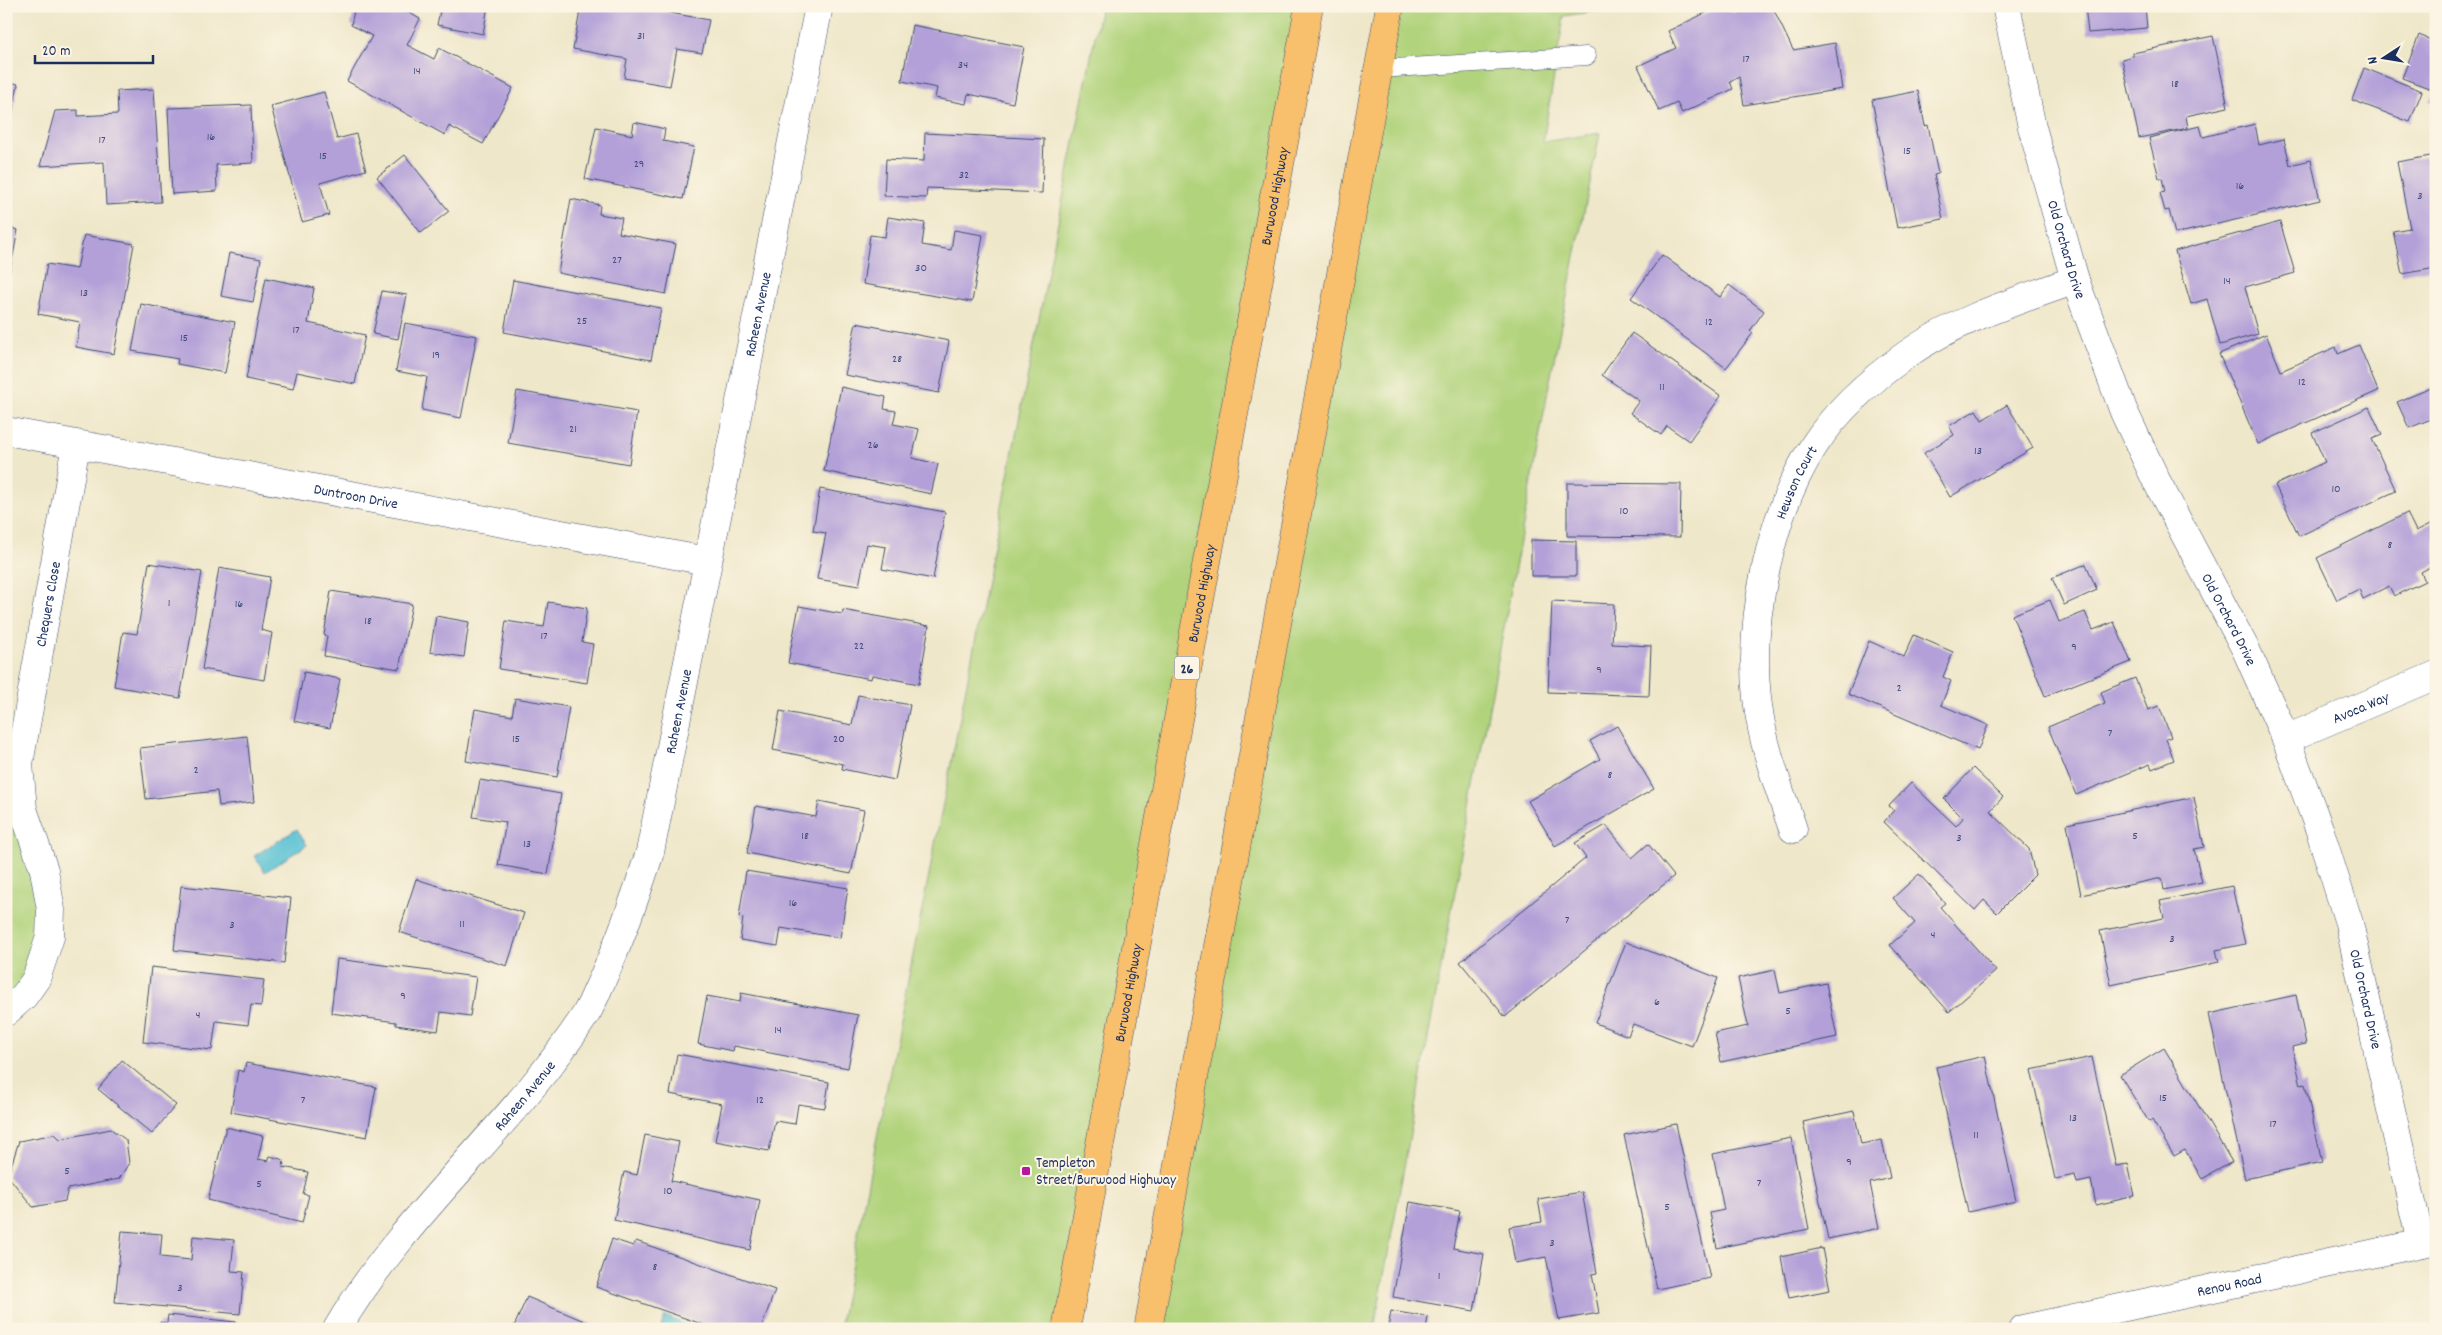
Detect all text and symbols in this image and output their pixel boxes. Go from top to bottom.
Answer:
house number: 31 [637,28,645,45]
scale bar [35,32,152,64]
north arrow [2360,32,2410,82]
text: 20 m [42,41,70,63]
house number: 17 [1742,51,1750,68]
text: N [2363,55,2384,66]
house number: 34 [958,57,968,74]
house number: 14 [413,63,421,80]
house number: 18 [2171,76,2179,93]
house number: 16 [207,129,215,146]
house number: 17 [98,132,106,149]
house number: 15 [1903,143,1911,160]
street label: Burwood Highway [1256,145,1296,247]
house number: 15 [319,148,327,165]
house number: 29 [634,156,644,173]
house number: 32 [959,167,969,184]
house number: 16 [2236,178,2244,195]
house number: 3 [2417,188,2423,205]
street label: Old Orchard Drive [2040,198,2090,303]
house number: 27 [612,252,622,269]
house number: 30 [915,260,927,277]
street label: Raheen Avenue [740,270,779,359]
house number: 14 [2223,273,2231,290]
house number: 13 [80,285,88,302]
house number: 25 [577,313,587,330]
house number: 12 [1705,314,1713,331]
house number: 17 [292,322,300,339]
house number: 15 [180,330,188,347]
house number: 19 [432,347,440,364]
house number: 28 [892,351,902,368]
house number: 12 [2298,374,2306,391]
house number: 11 [1659,379,1665,396]
house number: 21 [569,421,577,438]
house number: 26 [867,437,879,454]
street label: Hewson Court [1771,442,1824,523]
house number: 13 [1974,443,1982,460]
street label: Duntroon Drive [312,479,400,517]
house number: 10 [2331,481,2341,498]
house number: 10 [1619,503,1629,520]
house number: 8 [2388,537,2393,554]
street label: Burwood Highway [1183,542,1223,645]
street label: Chequers Close [31,559,68,649]
street label: Old Orchard Drive [2194,570,2261,670]
house number: 1 [168,595,170,612]
house number: 16 [235,596,243,613]
house number: 18 [364,613,372,630]
house number: 17 [540,628,548,645]
house number: 22 [854,638,864,655]
house number: 9 [2071,639,2077,656]
road number: 26 [1174,656,1200,680]
house number: 9 [1596,662,1602,679]
street label: Raheen Avenue [661,667,699,756]
house number: 2 [1896,680,1902,697]
street label: Avoca Way [2330,687,2394,731]
house number: 7 [2108,725,2113,742]
house number: 15 [512,731,520,748]
house number: 20 [833,731,845,748]
house number: 2 [193,762,199,779]
house number: 8 [1608,767,1613,784]
house number: 18 [801,828,809,845]
house number: 5 [2132,828,2138,845]
house number: 3 [1956,830,1962,847]
house number: 13 [523,836,531,853]
house number: 16 [789,895,797,912]
house number: 7 [1565,912,1570,929]
house number: 11 [459,916,465,933]
house number: 3 [229,917,235,934]
house number: 4 [1931,927,1936,944]
house number: 3 [2169,931,2175,948]
street label: Burwood Highway [1110,941,1150,1044]
street label: Old Orchard Drive [2342,947,2386,1052]
house number: 9 [400,988,406,1005]
house number: 6 [1654,994,1660,1011]
house number: 5 [1785,1003,1791,1020]
house number: 4 [196,1007,201,1024]
house number: 14 [774,1022,782,1039]
street label: Raheen Avenue [490,1056,562,1137]
house number: 15 [2159,1090,2167,1107]
house number: 7 [301,1092,306,1109]
house number: 12 [756,1092,764,1109]
house number: 13 [2069,1110,2077,1127]
house number: 17 [2269,1116,2277,1133]
house number: 11 [1973,1127,1979,1144]
place label: Templeton Street/Burwood Highway [1036,1153,1177,1192]
house number: 9 [1846,1154,1852,1171]
house number: 5 [64,1163,70,1180]
marker: Templeton Street/Burwood Highway [1020,1165,1032,1177]
house number: 7 [1757,1175,1762,1192]
house number: 5 [256,1176,262,1193]
house number: 10 [663,1183,673,1200]
house number: 5 [1664,1199,1670,1216]
house number: 3 [1549,1235,1555,1252]
house number: 8 [653,1259,658,1276]
house number: 1 [1438,1268,1440,1285]
street label: Renou Road [2195,1269,2264,1304]
house number: 3 [177,1280,183,1297]

